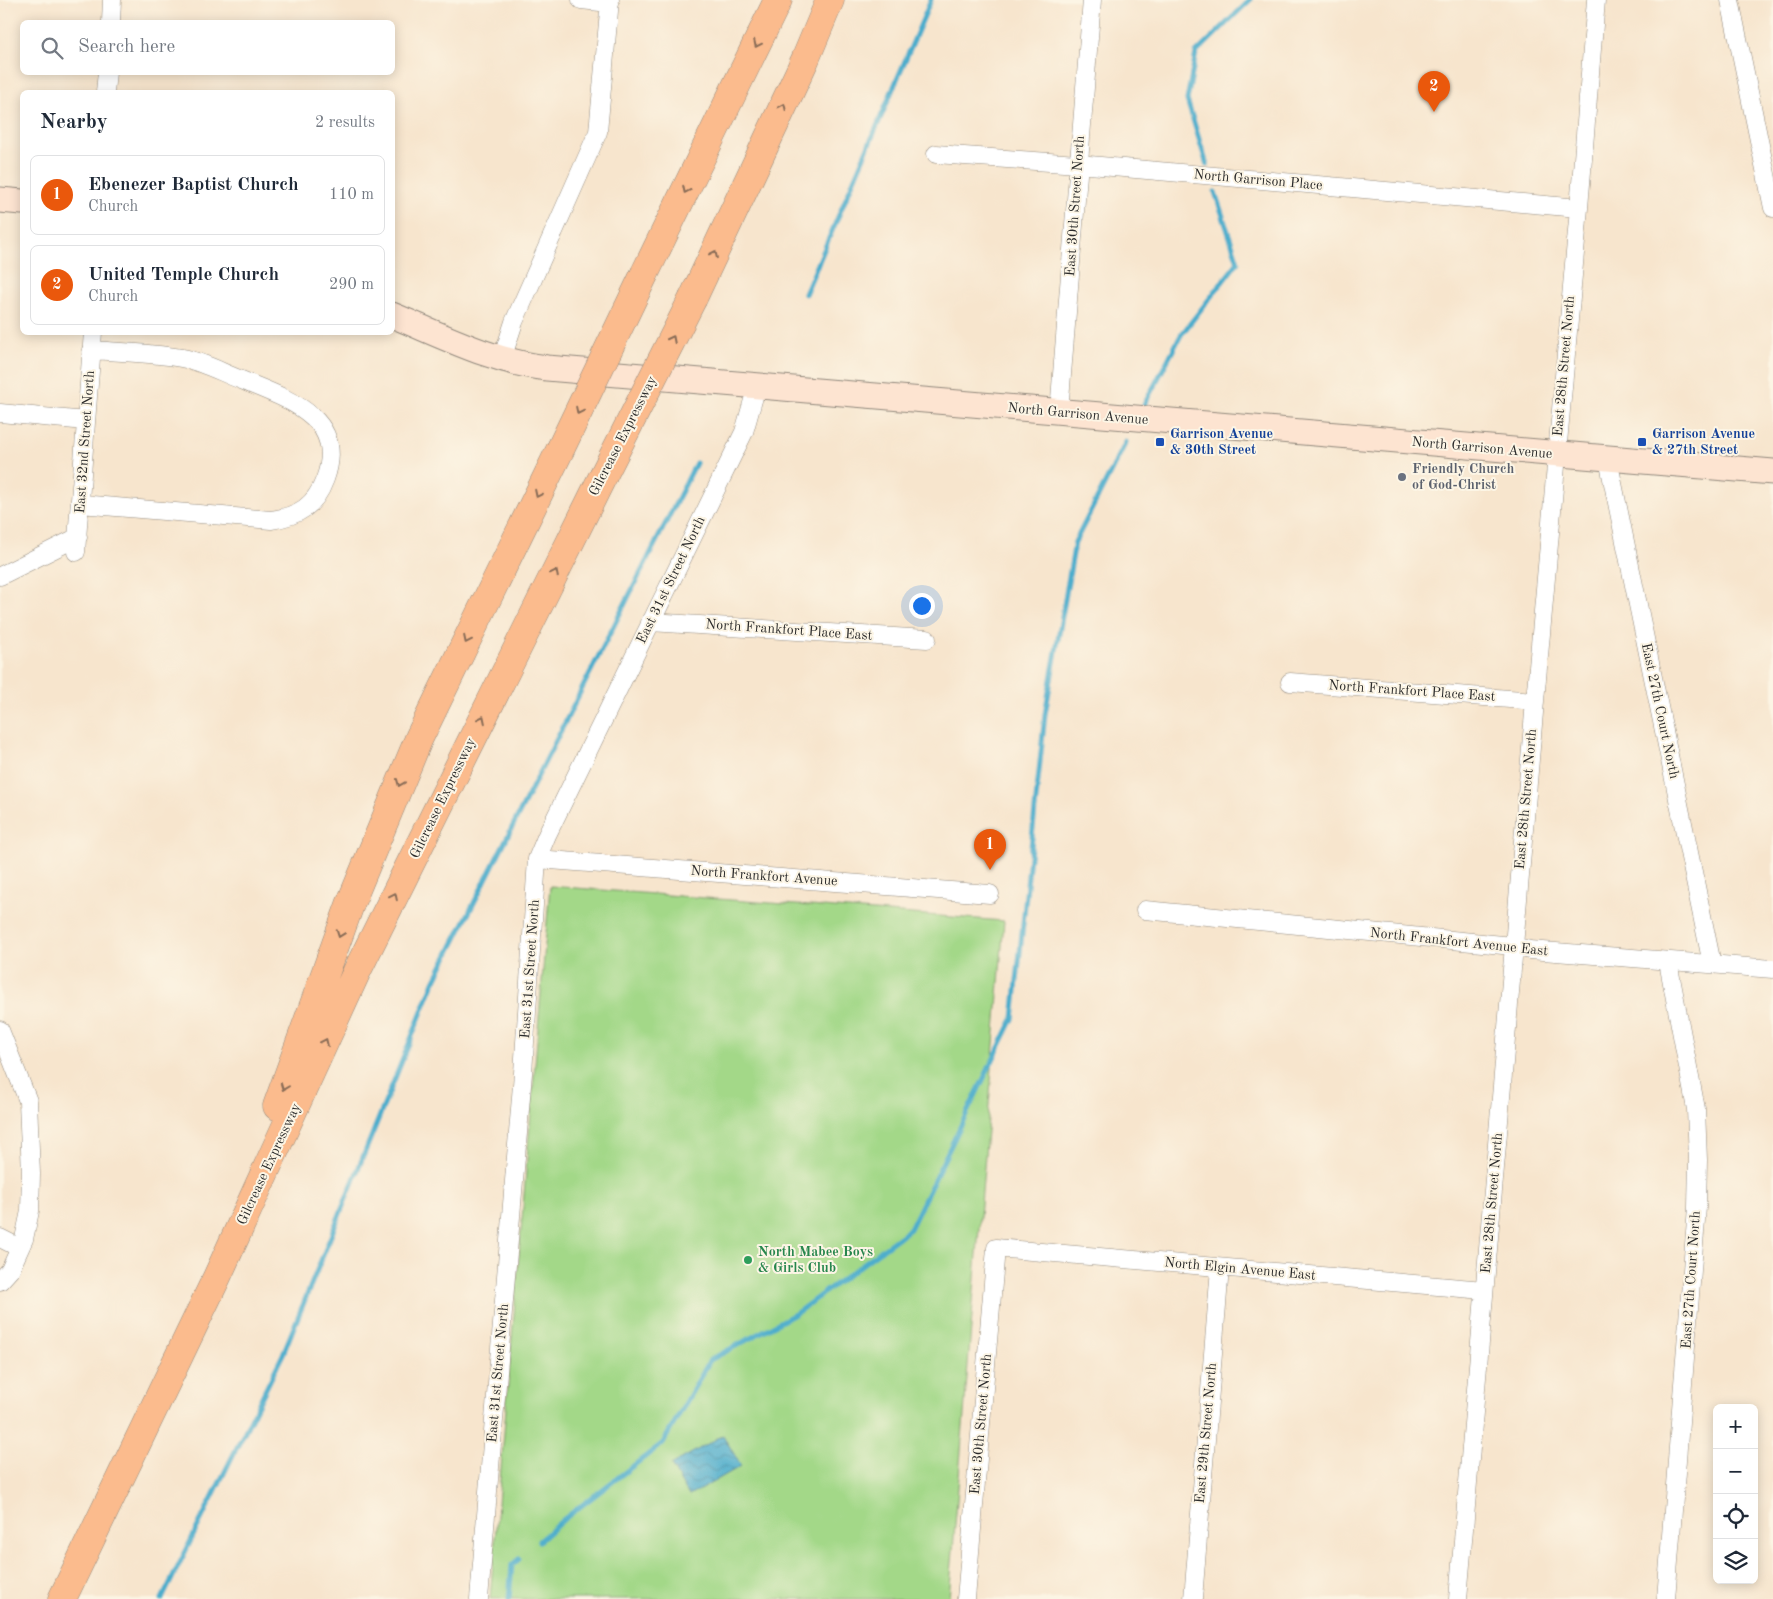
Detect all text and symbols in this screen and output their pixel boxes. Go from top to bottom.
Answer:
search box [20,20,395,75]
icon: search [38,34,66,62]
text: Search here [78,38,175,57]
one-way arrow [753,39,764,48]
pin: 2 [1418,71,1450,112]
one-way arrow [777,103,788,112]
text: Nearby [40,112,108,133]
text: 2 results [315,115,375,131]
street label: East 30th Street North [1063,135,1087,277]
street label: North Garrison Place [1193,167,1323,193]
text: Ebenezer Baptist Church [88,176,299,195]
one-way arrow [682,185,692,194]
text: 1 [52,187,62,203]
text: 110 m [329,187,374,203]
text: Church [88,199,138,215]
one-way arrow [707,250,718,259]
text: United Temple Church [88,266,279,285]
text: 2 [52,277,62,293]
text: 290 m [329,277,374,293]
text: Church [88,289,138,305]
street label: East 28th Street North [1551,295,1577,437]
one-way arrow [666,335,676,344]
street label: East 32nd Street North [73,370,97,514]
street label: Gilcrease Expressway [587,373,660,498]
street label: North Garrison Avenue [1007,401,1149,427]
one-way arrow [574,406,585,415]
place label: Garrison Avenue & 30th Street [1170,427,1273,457]
place label: Garrison Avenue & 27th Street [1652,427,1755,457]
street label: North Garrison Avenue [1411,435,1553,461]
marker: Garrison Avenue & 30th Street [1154,436,1166,448]
marker: Garrison Avenue & 27th Street [1636,436,1648,448]
place label: Friendly Church of God-Christ [1412,462,1514,492]
marker: Friendly Church of God-Christ [1396,471,1408,483]
one-way arrow [534,489,544,498]
street label: East 31st Street North [634,514,708,646]
one-way arrow [549,569,559,578]
your location [909,593,935,619]
street label: North Frankfort Place East [705,617,873,643]
one-way arrow [463,635,473,644]
street label: East 27th Court North [1639,642,1681,781]
street label: North Frankfort Place East [1328,678,1496,704]
one-way arrow [476,715,486,724]
street label: East 28th Street North [1513,728,1539,870]
street label: Gilcrease Expressway [408,735,479,861]
one-way arrow [396,778,406,787]
pin: 1 [974,829,1006,870]
street label: North Frankfort Avenue [690,864,838,888]
one-way arrow [388,892,399,901]
street label: East 31st Street North [518,898,542,1039]
street label: North Frankfort Avenue East [1369,926,1549,958]
one-way arrow [336,929,346,938]
one-way arrow [318,1038,329,1047]
one-way arrow [280,1082,290,1091]
street label: Gilcrease Expressway [235,1101,304,1227]
street label: East 28th Street North [1479,1132,1505,1274]
street label: East 27th Court North [1679,1210,1703,1350]
place label: North Mabee Boys & Girls Club [758,1245,873,1275]
marker: North Mabee Boys & Girls Club [742,1254,754,1266]
street label: North Elgin Avenue East [1164,1255,1316,1283]
street label: East 31st Street North [485,1302,511,1443]
street label: East 30th Street North [968,1353,994,1495]
street label: East 29th Street North [1193,1362,1219,1504]
map controls [1713,1404,1758,1584]
button: + [1713,1404,1758,1449]
button: − [1713,1449,1758,1494]
button: locate [1713,1494,1758,1539]
button: layers [1713,1539,1758,1584]

